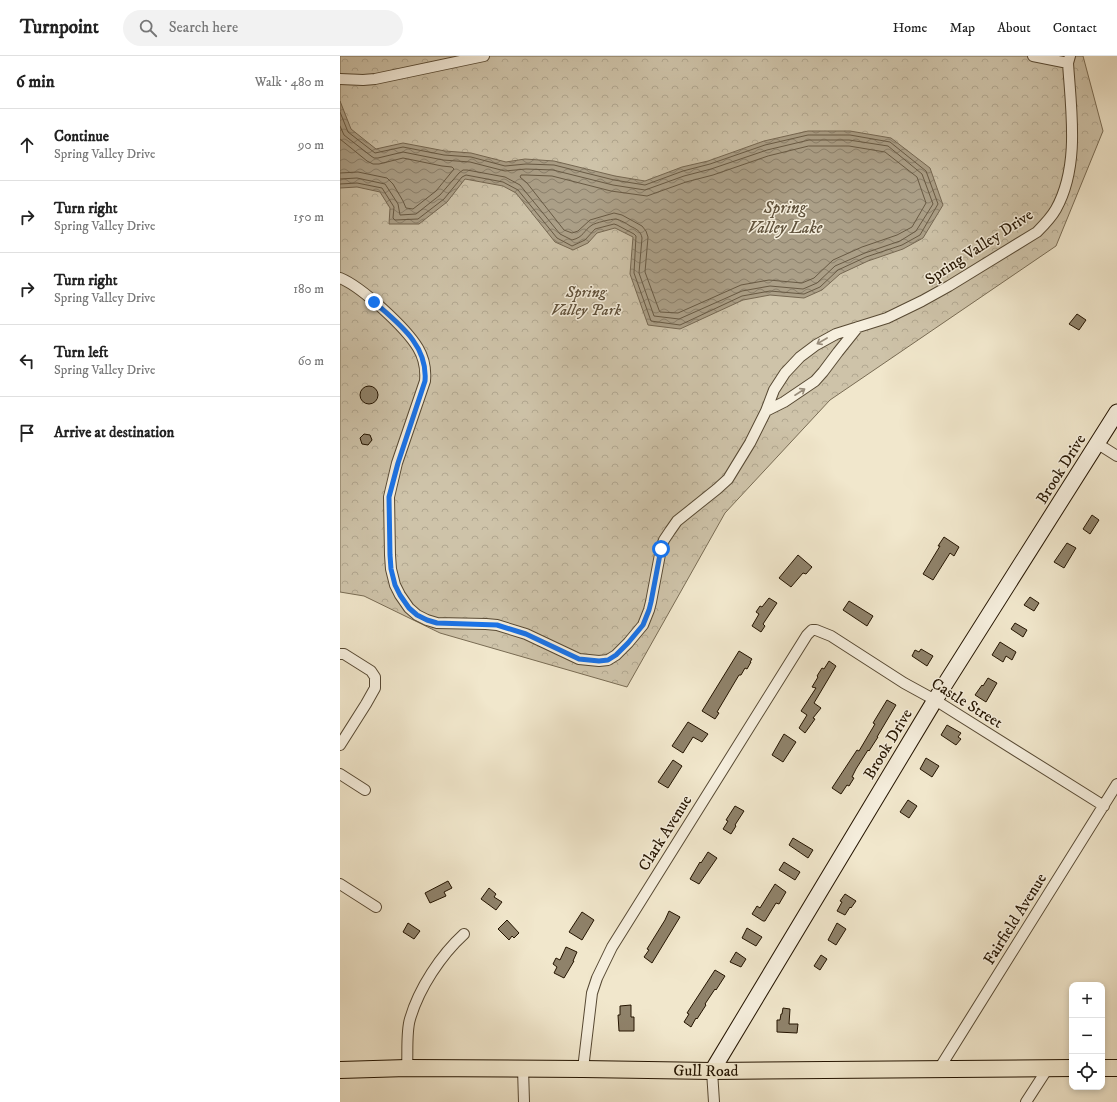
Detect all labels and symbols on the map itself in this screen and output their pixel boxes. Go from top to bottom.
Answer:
water label: Spring Valley Lake [748,197,824,239]
street label: Spring Valley Drive [921,204,1037,289]
park label: Spring Valley Park [551,282,621,320]
route end [365,293,383,311]
one-way arrow [816,338,828,346]
one-way arrow [794,388,805,396]
street label: Brook Drive [1032,430,1090,508]
route start [652,540,670,558]
street label: Castle Street [928,673,1006,733]
street label: Brook Drive [859,705,917,783]
street label: Clark Avenue [634,791,696,875]
street label: Fairfield Avenue [979,869,1051,968]
street label: Gull Road [673,1060,739,1081]

